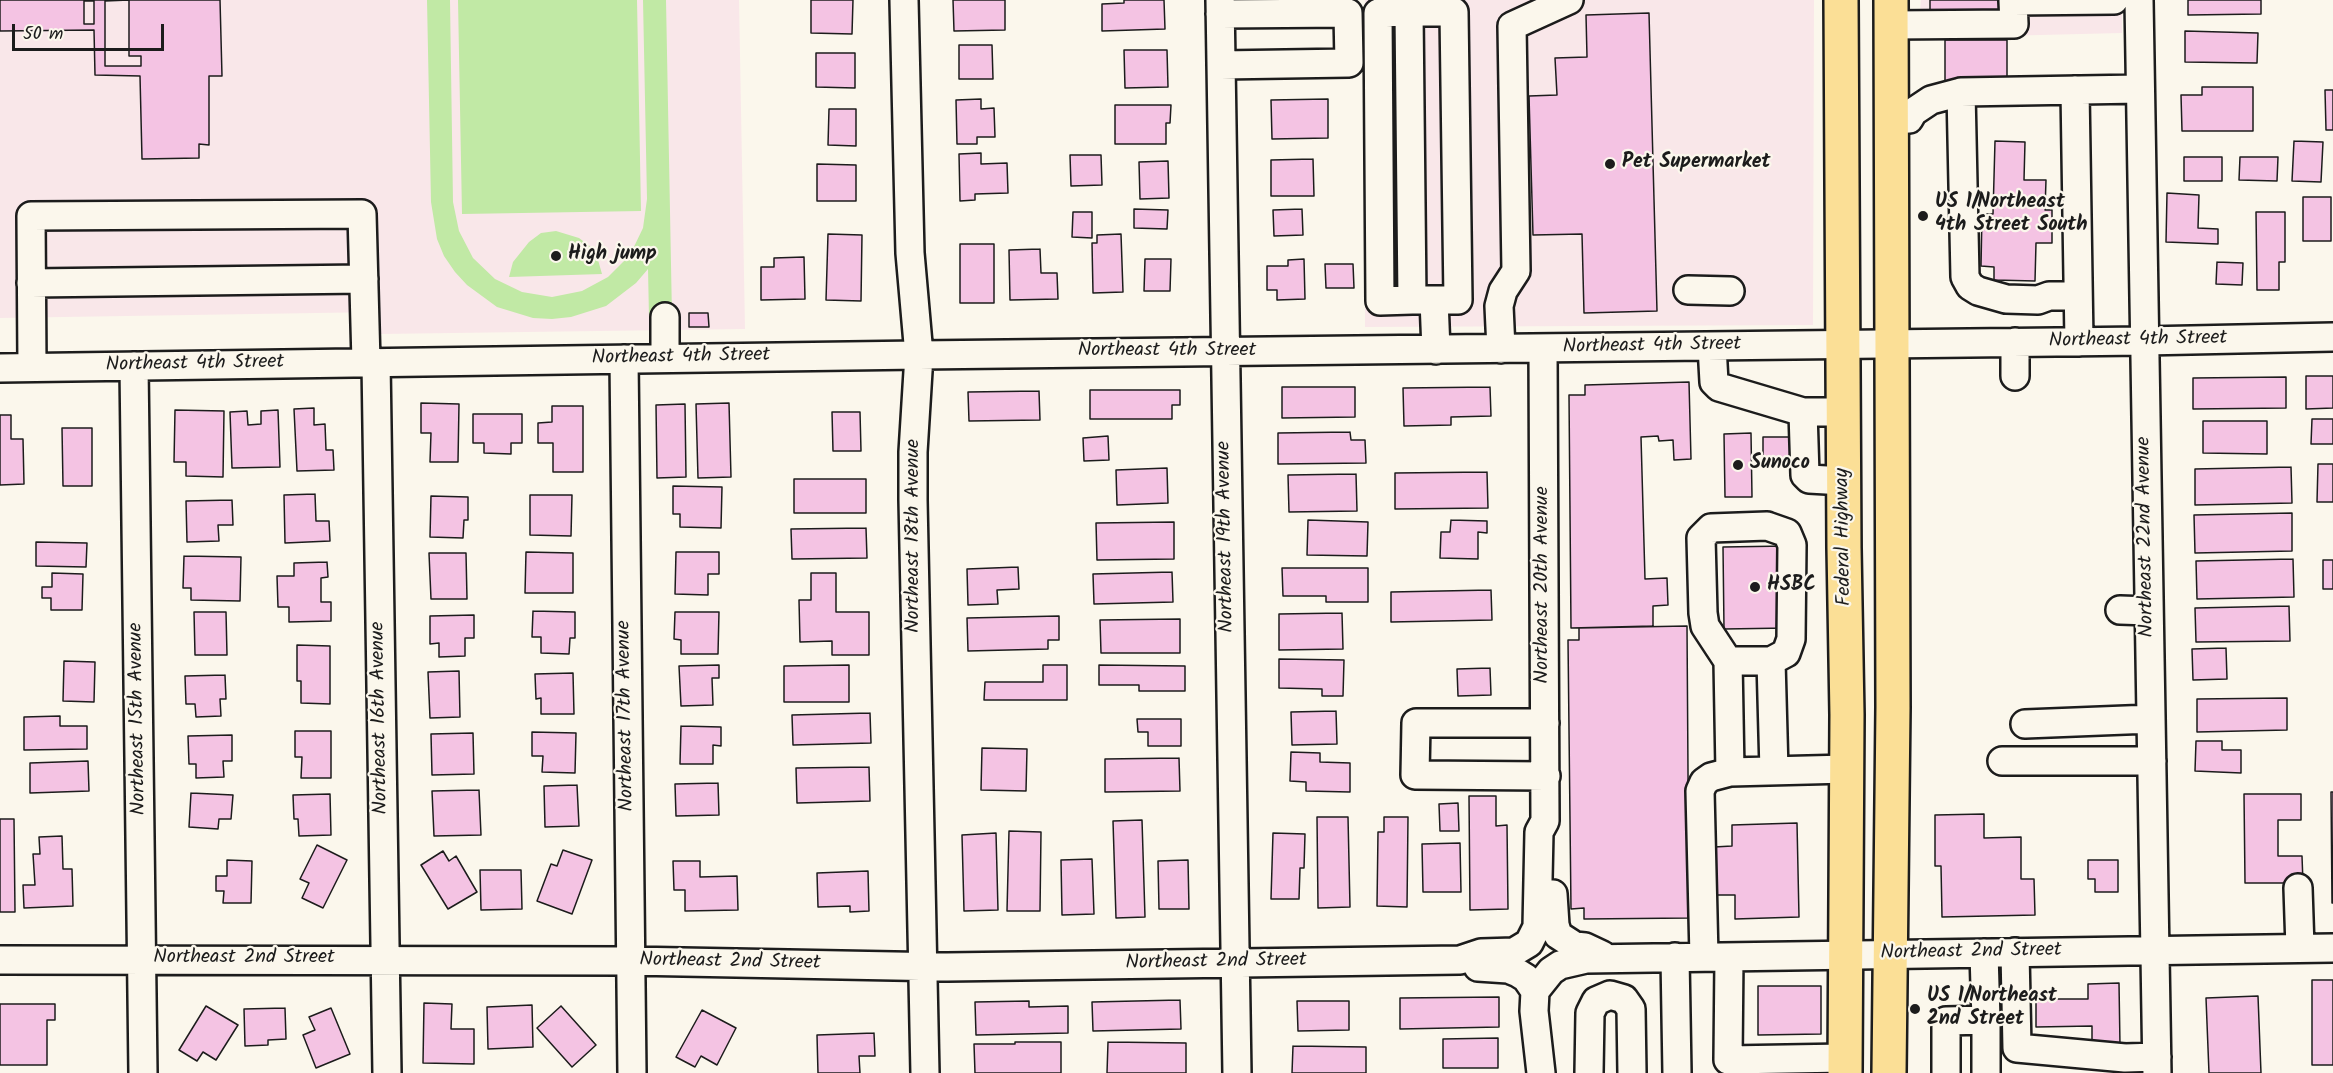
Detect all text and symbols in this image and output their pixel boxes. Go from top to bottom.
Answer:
scale bar [15,12,166,50]
text: 50 m [23,20,63,49]
place label: Pet Supermarket [1622,152,1770,176]
marker: Pet Supermarket [1603,157,1617,171]
place label: US 1/Northeast 4th Street South [1935,192,2088,239]
marker: US 1/Northeast 4th Street South [1916,209,1930,223]
place label: High jump [568,244,657,268]
marker: High jump [549,249,563,263]
street label: Northeast 4th Street [2049,327,2227,355]
street label: Northeast 4th Street [1563,333,1741,361]
street label: Northeast 4th Street [1078,340,1256,364]
street label: Northeast 4th Street [592,344,770,372]
street label: Northeast 4th Street [106,351,284,379]
street label: Northeast 22nd Avenue [2133,436,2161,638]
street label: Northeast 18th Avenue [903,439,927,633]
street label: Northeast 19th Avenue [1213,441,1241,633]
place label: Sunoco [1750,453,1810,477]
marker: Sunoco [1731,458,1745,472]
street label: Federal Highway [1832,468,1858,606]
street label: Northeast 20th Avenue [1532,486,1556,684]
place label: HSBC [1767,575,1816,599]
marker: HSBC [1748,580,1762,594]
street label: Northeast 17th Avenue [613,620,641,812]
street label: Northeast 16th Avenue [367,621,395,815]
street label: Northeast 15th Avenue [125,622,153,816]
street label: Northeast 2nd Street [1880,939,2062,967]
street label: Northeast 2nd Street [153,947,335,971]
street label: Northeast 2nd Street [639,949,821,977]
street label: Northeast 2nd Street [1125,949,1307,977]
place label: US 1/Northeast 2nd Street [1927,986,2057,1033]
marker: US 1/Northeast 2nd Street [1908,1002,1922,1016]

